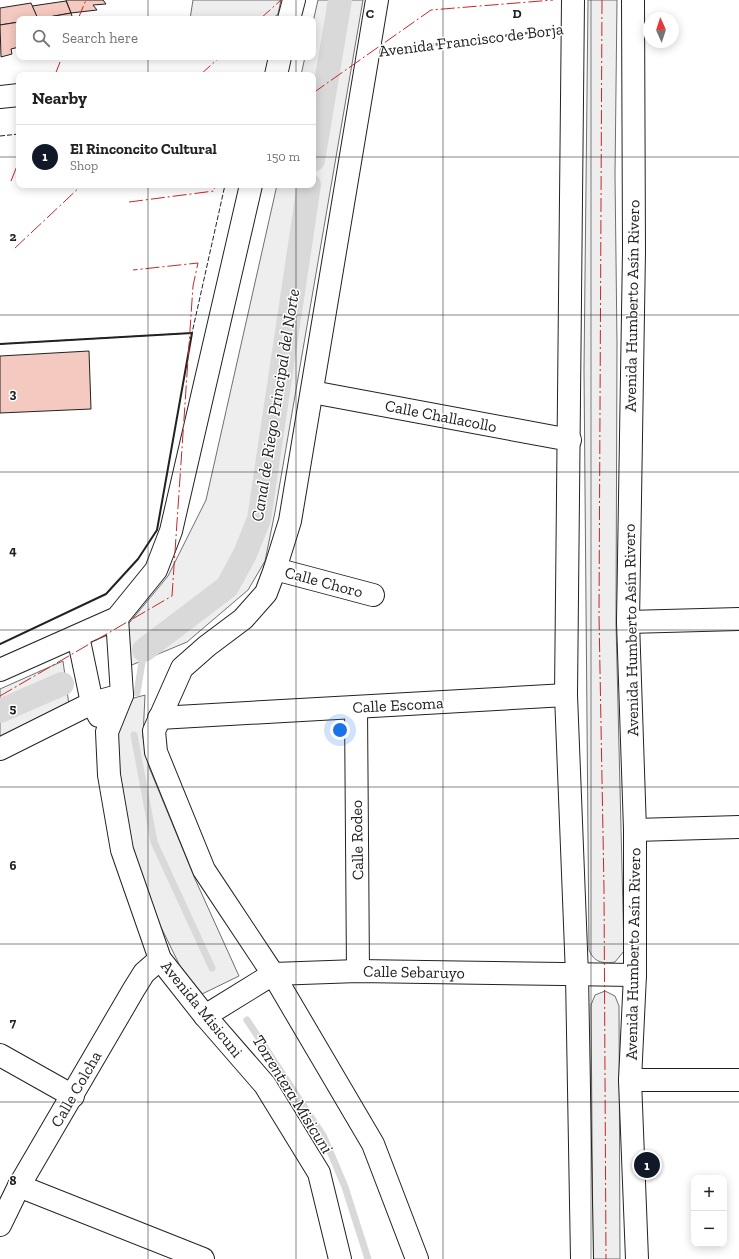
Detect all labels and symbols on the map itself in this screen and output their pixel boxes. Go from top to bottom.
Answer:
text: C [366,6,374,21]
text: D [512,6,522,21]
north arrow [643,12,679,48]
street label: Avenida Francisco de Borja [378,19,565,61]
street label: Avenida Humberto Asín Rivero [621,200,643,412]
text: 2 [10,229,17,244]
water label: Canal de Riego Principal del Norte [247,287,303,523]
text: 3 [10,386,17,401]
street label: Calle Challacollo [384,396,498,436]
street label: Avenida Humberto Asín Rivero [620,524,642,736]
text: 4 [9,543,17,558]
street label: Calle Choro [283,562,365,602]
street label: Calle Escoma [352,693,444,717]
text: 5 [10,701,17,716]
your location [330,720,350,740]
street label: Calle Rodeo [347,800,367,880]
street label: Avenida Humberto Asín Rivero [622,848,644,1060]
text: 6 [10,858,17,873]
street label: Avenida Misicuni [157,957,247,1062]
street label: Calle Sebaruyo [363,962,465,982]
text: 7 [10,1015,17,1030]
water label: Torrentera Misicuni [248,1031,338,1157]
street label: Calle Colcha [47,1047,106,1130]
pin: 1 [634,1150,660,1180]
text: 8 [9,1173,17,1188]

